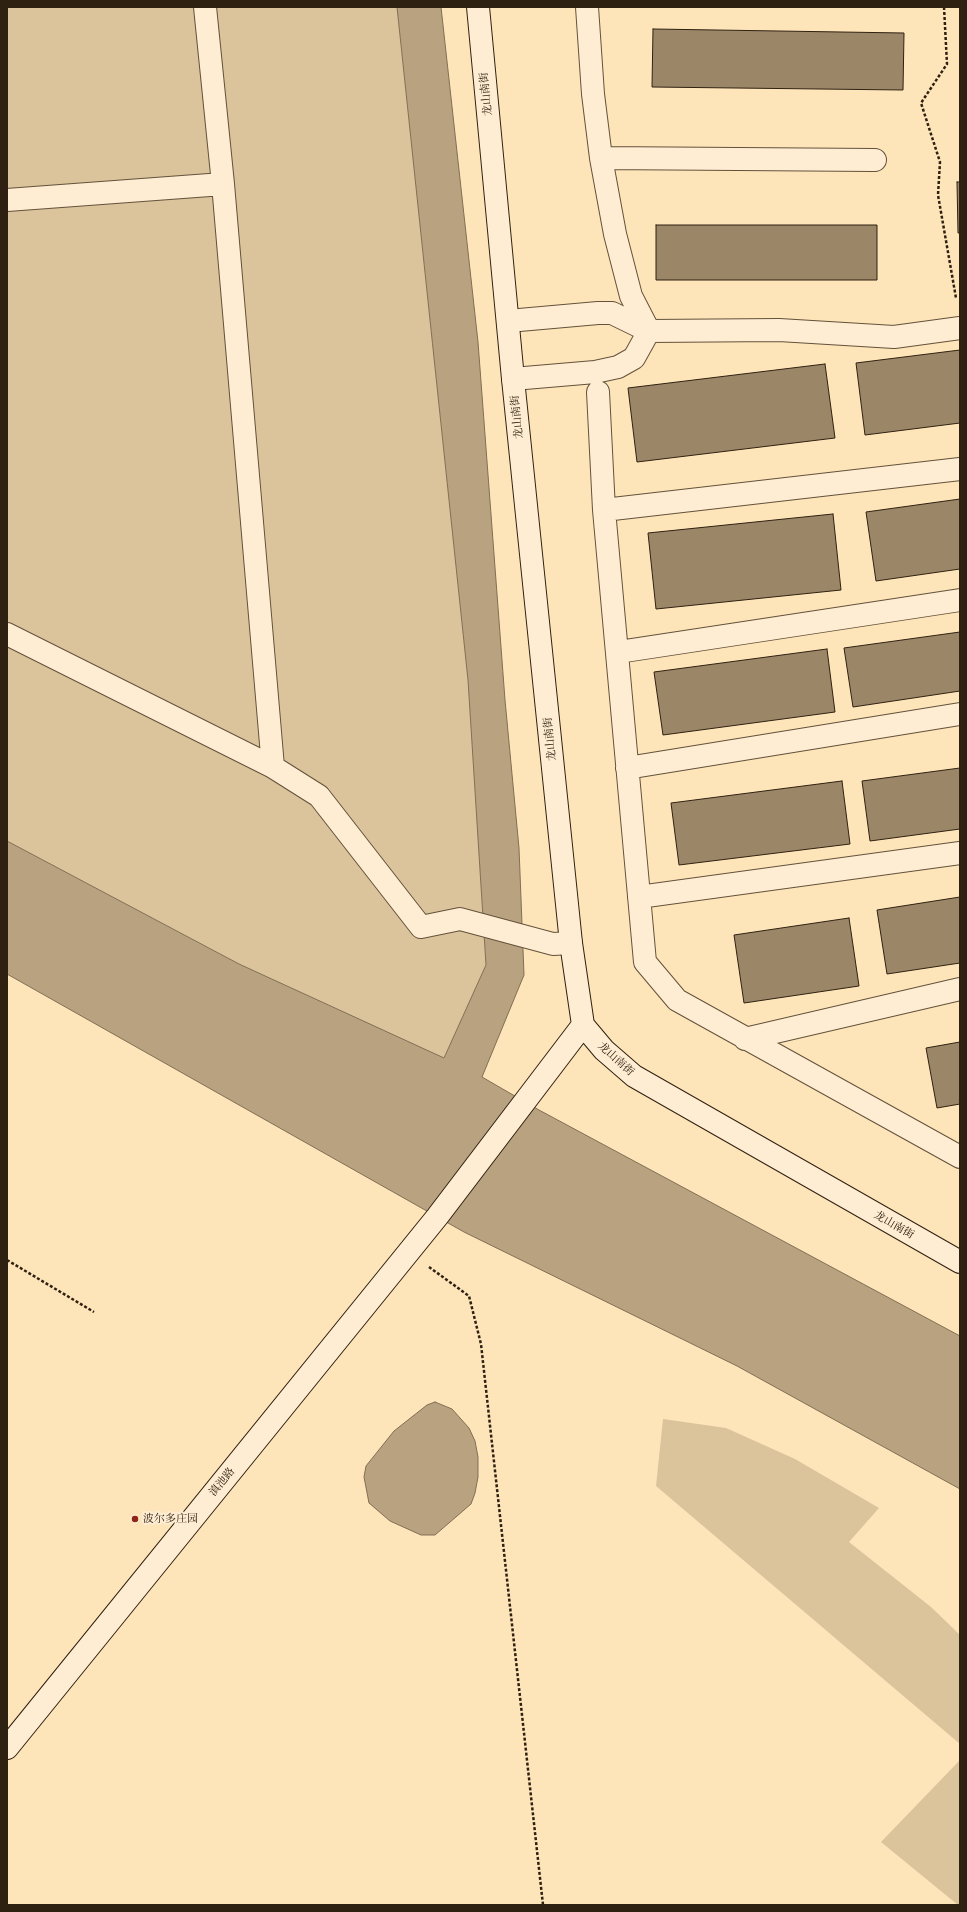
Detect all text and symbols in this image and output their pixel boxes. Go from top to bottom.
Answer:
street label: 龙山南街 [477,71,495,117]
street label: 龙山南街 [508,394,526,440]
street label: 龙山南街 [541,716,559,762]
street label: 龙山南街 [595,1039,637,1079]
street label: 龙山南街 [872,1208,916,1242]
street label: 滇池路 [206,1465,238,1499]
place label: 波尔多庄园 [143,1512,198,1526]
marker: 波尔多庄园 [130,1514,140,1524]

